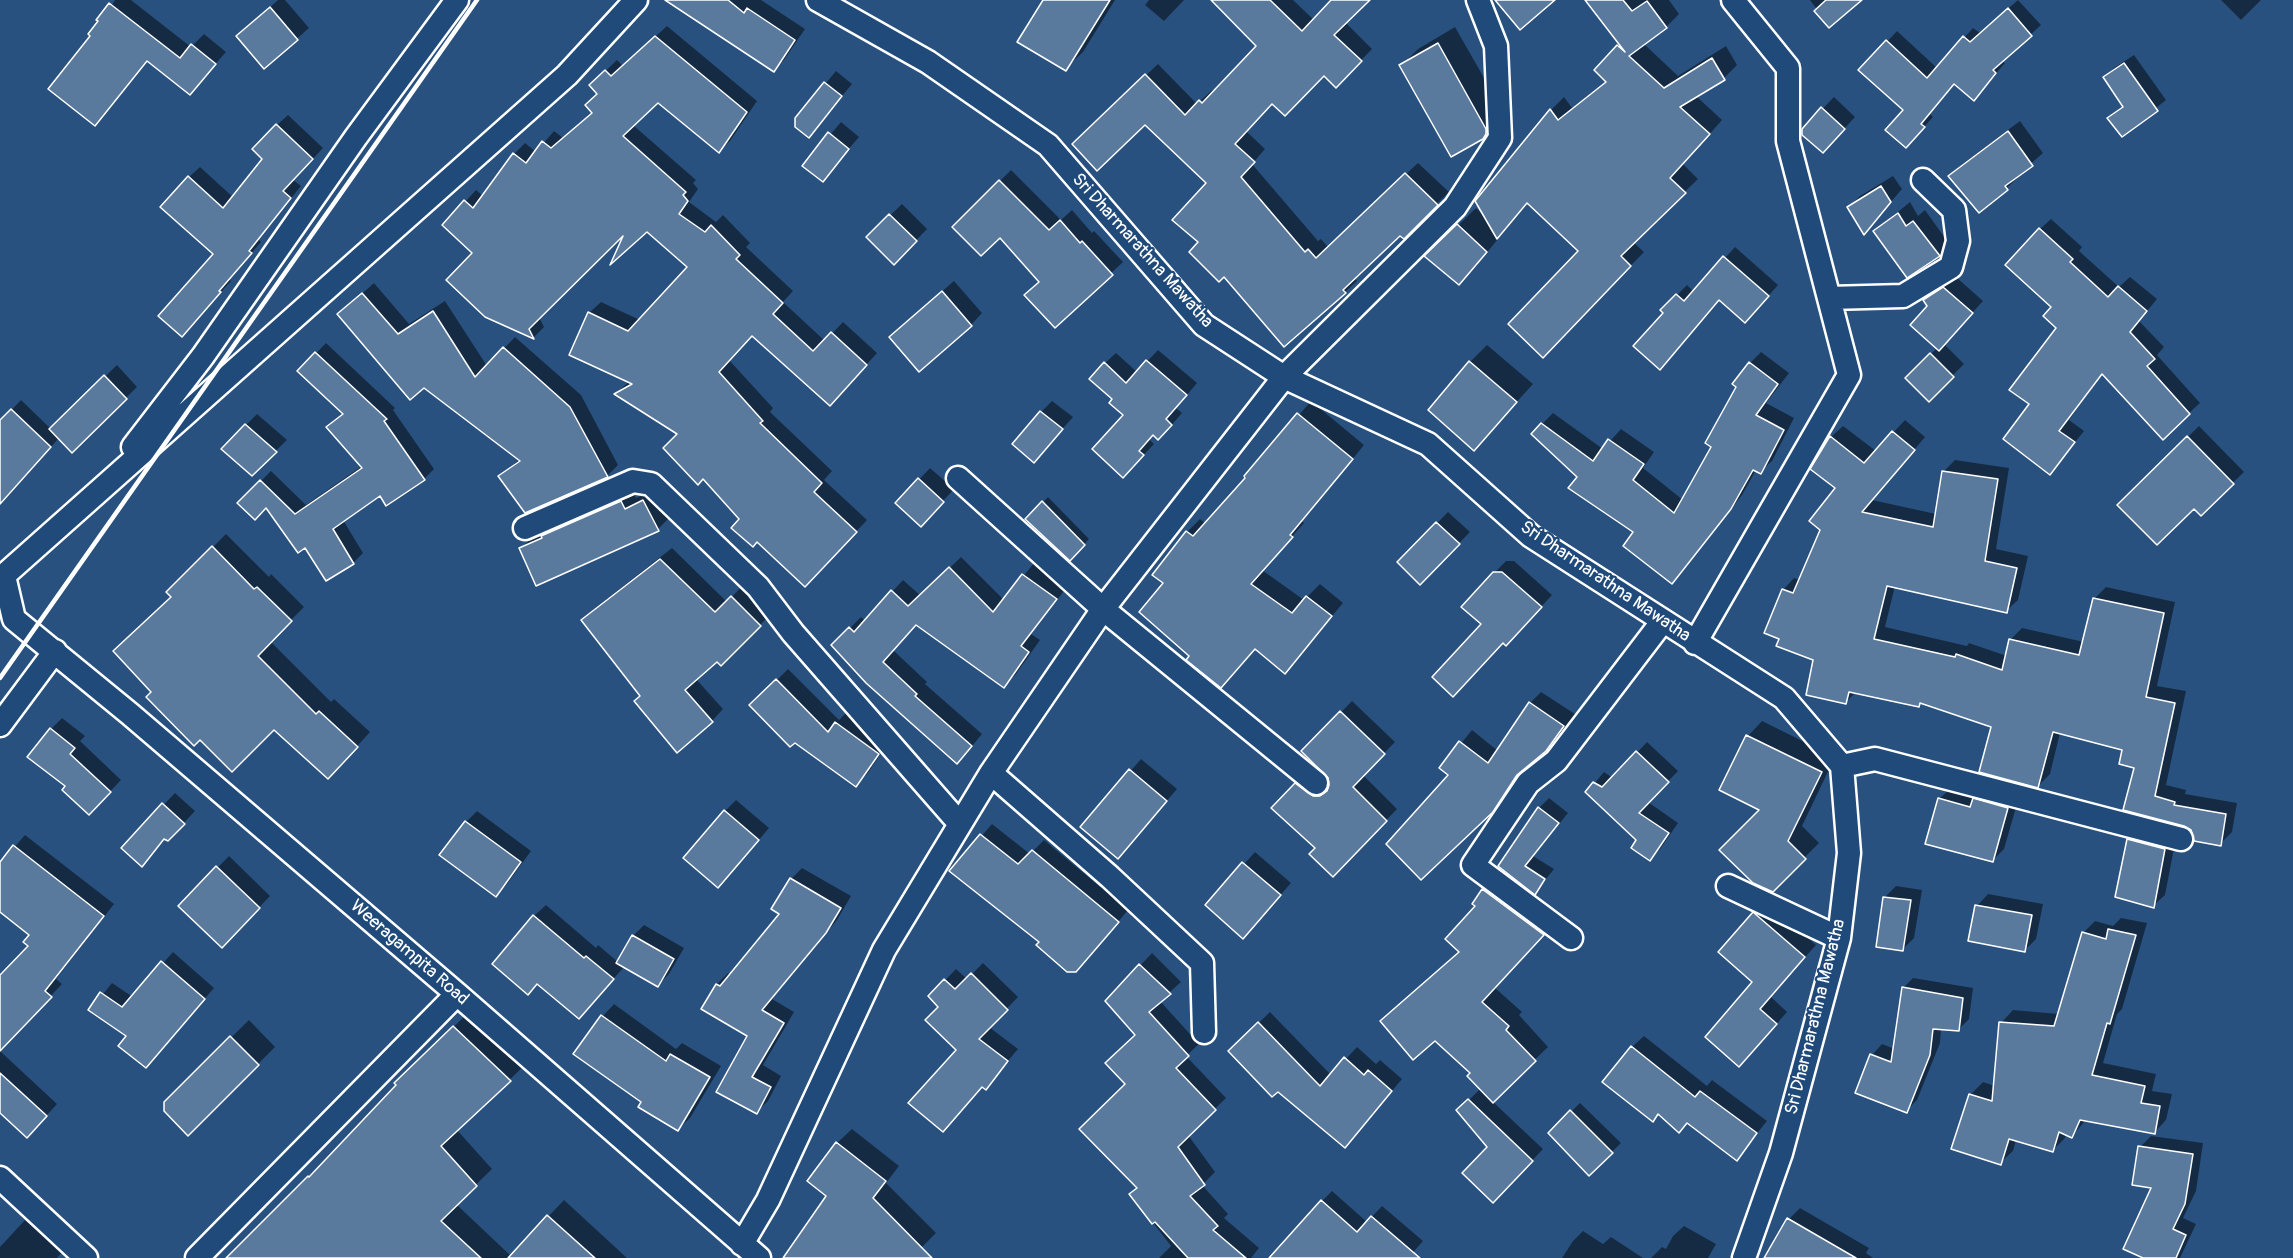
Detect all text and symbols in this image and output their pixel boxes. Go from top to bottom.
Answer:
street label: Sri Dharmarathna Mawatha [1067,169,1217,333]
street label: Sri Dharmarathna Mawatha [1516,517,1694,647]
street label: Weeragampita Road [345,896,473,1010]
street label: Sri Dharmarathna Mawatha [1781,917,1851,1117]

